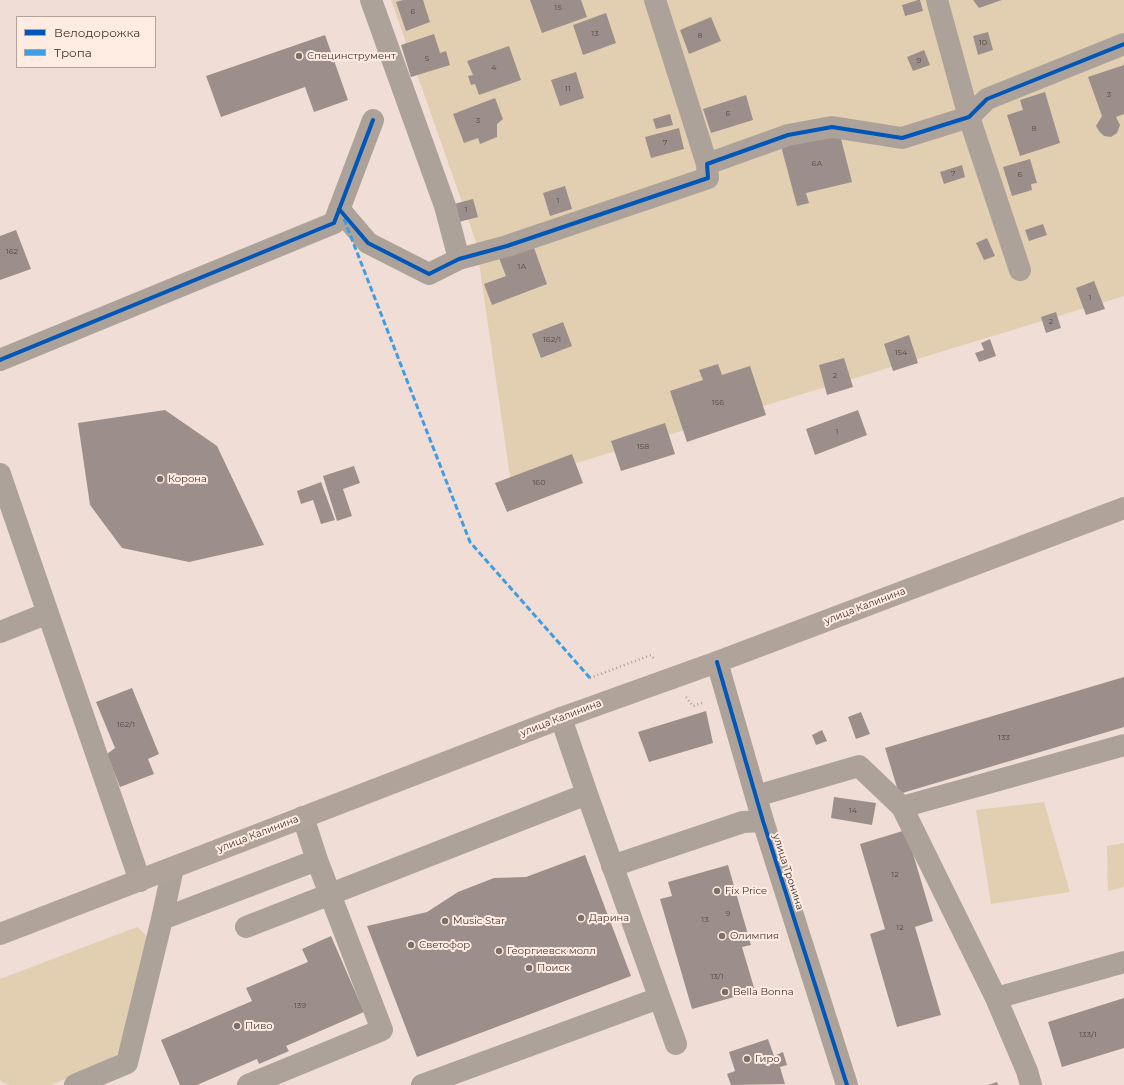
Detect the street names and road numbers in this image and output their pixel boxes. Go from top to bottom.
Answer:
street label: улица Калинина [823,585,907,627]
street label: улица Калинина [519,697,603,739]
street label: улица Калинина [216,813,300,855]
street label: улица Тронина [770,833,806,911]

